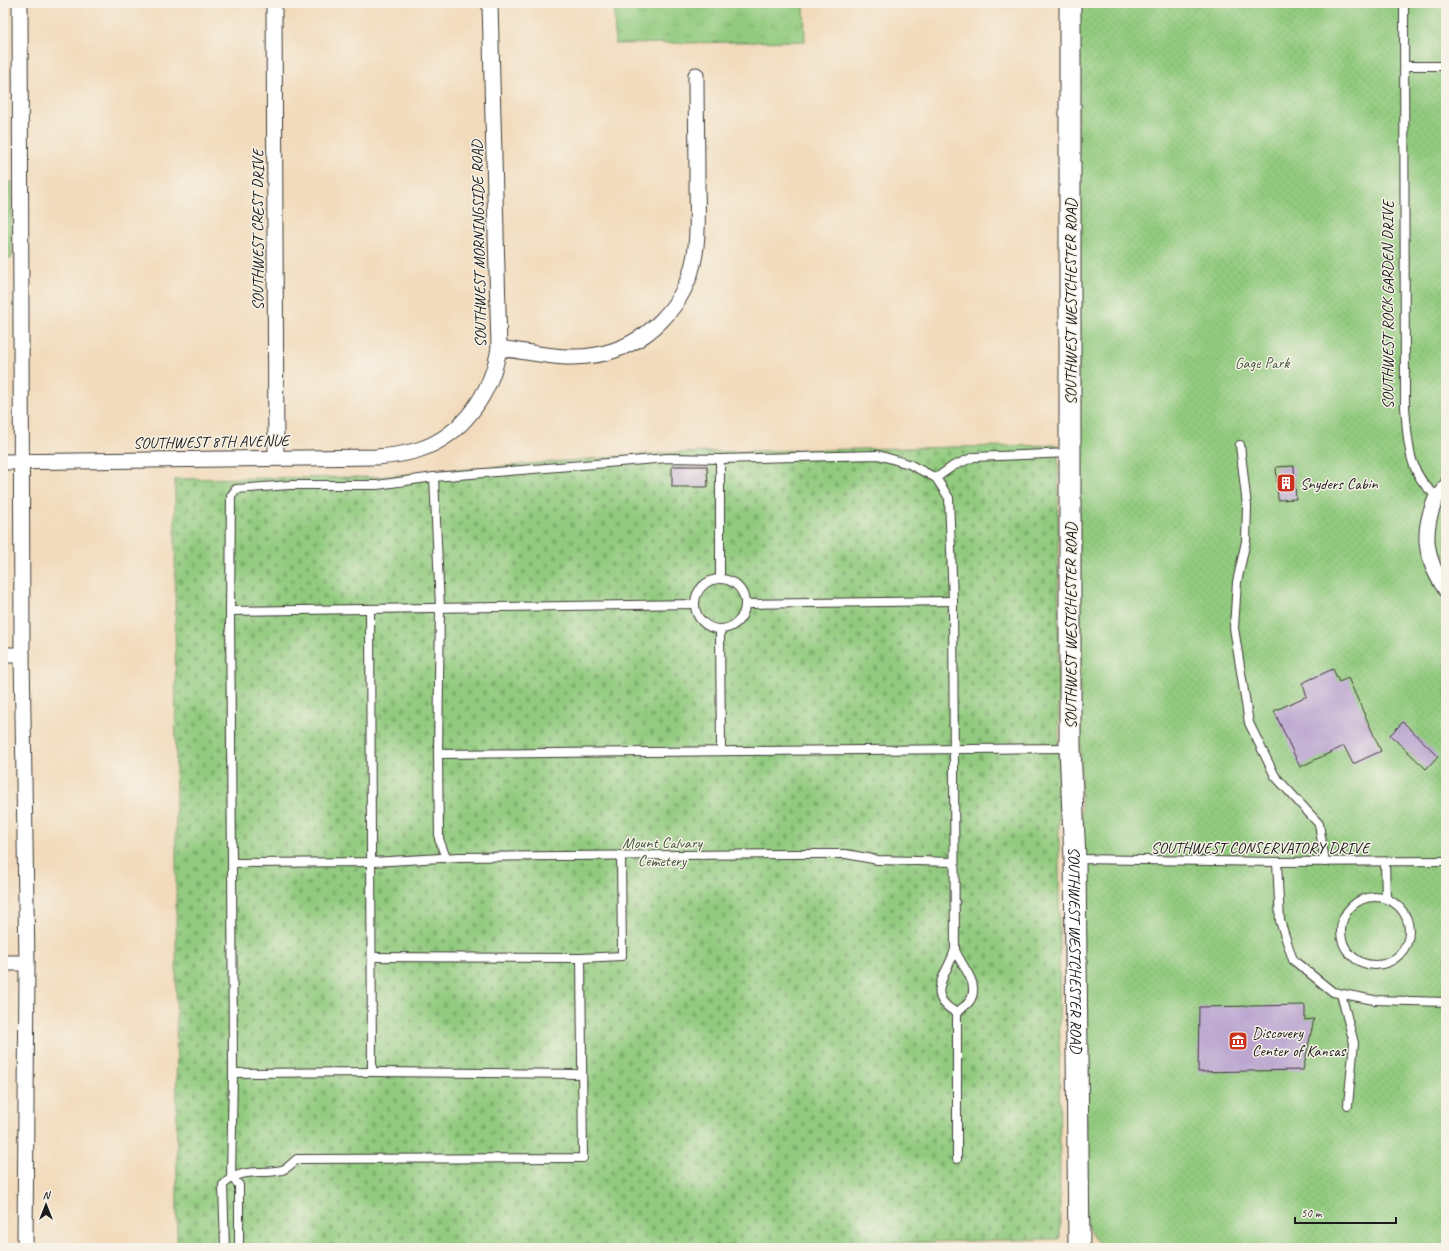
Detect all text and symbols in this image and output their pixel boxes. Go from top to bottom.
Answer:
street label: SOUTHWEST MORNINGSIDE ROAD [467,138,491,348]
street label: SOUTHWEST CREST DRIVE [248,147,268,310]
street label: SOUTHWEST WESTCHESTER ROAD [1061,197,1081,405]
street label: SOUTHWEST ROCK GARDEN DRIVE [1378,199,1398,409]
park label: Gage Park [1235,353,1290,373]
street label: SOUTHWEST 8TH AVENUE [133,431,292,453]
building icon: Snyders Cabin [1275,472,1297,494]
place label: Snyders Cabin [1300,474,1379,494]
street label: SOUTHWEST WESTCHESTER ROAD [1061,521,1081,729]
park label: Mount Calvary Cemetery [622,833,703,871]
street label: SOUTHWEST CONSERVATORY DRIVE [1151,838,1371,858]
street label: SOUTHWEST WESTCHESTER ROAD [1063,846,1086,1055]
place label: Discovery Center of Kansas [1252,1023,1347,1061]
museum icon: Discovery Center of Kansas [1227,1030,1249,1052]
north arrow [26,1185,66,1225]
text: N [43,1188,52,1202]
scale bar [1295,1199,1396,1225]
text: 50 m [1301,1205,1323,1221]

